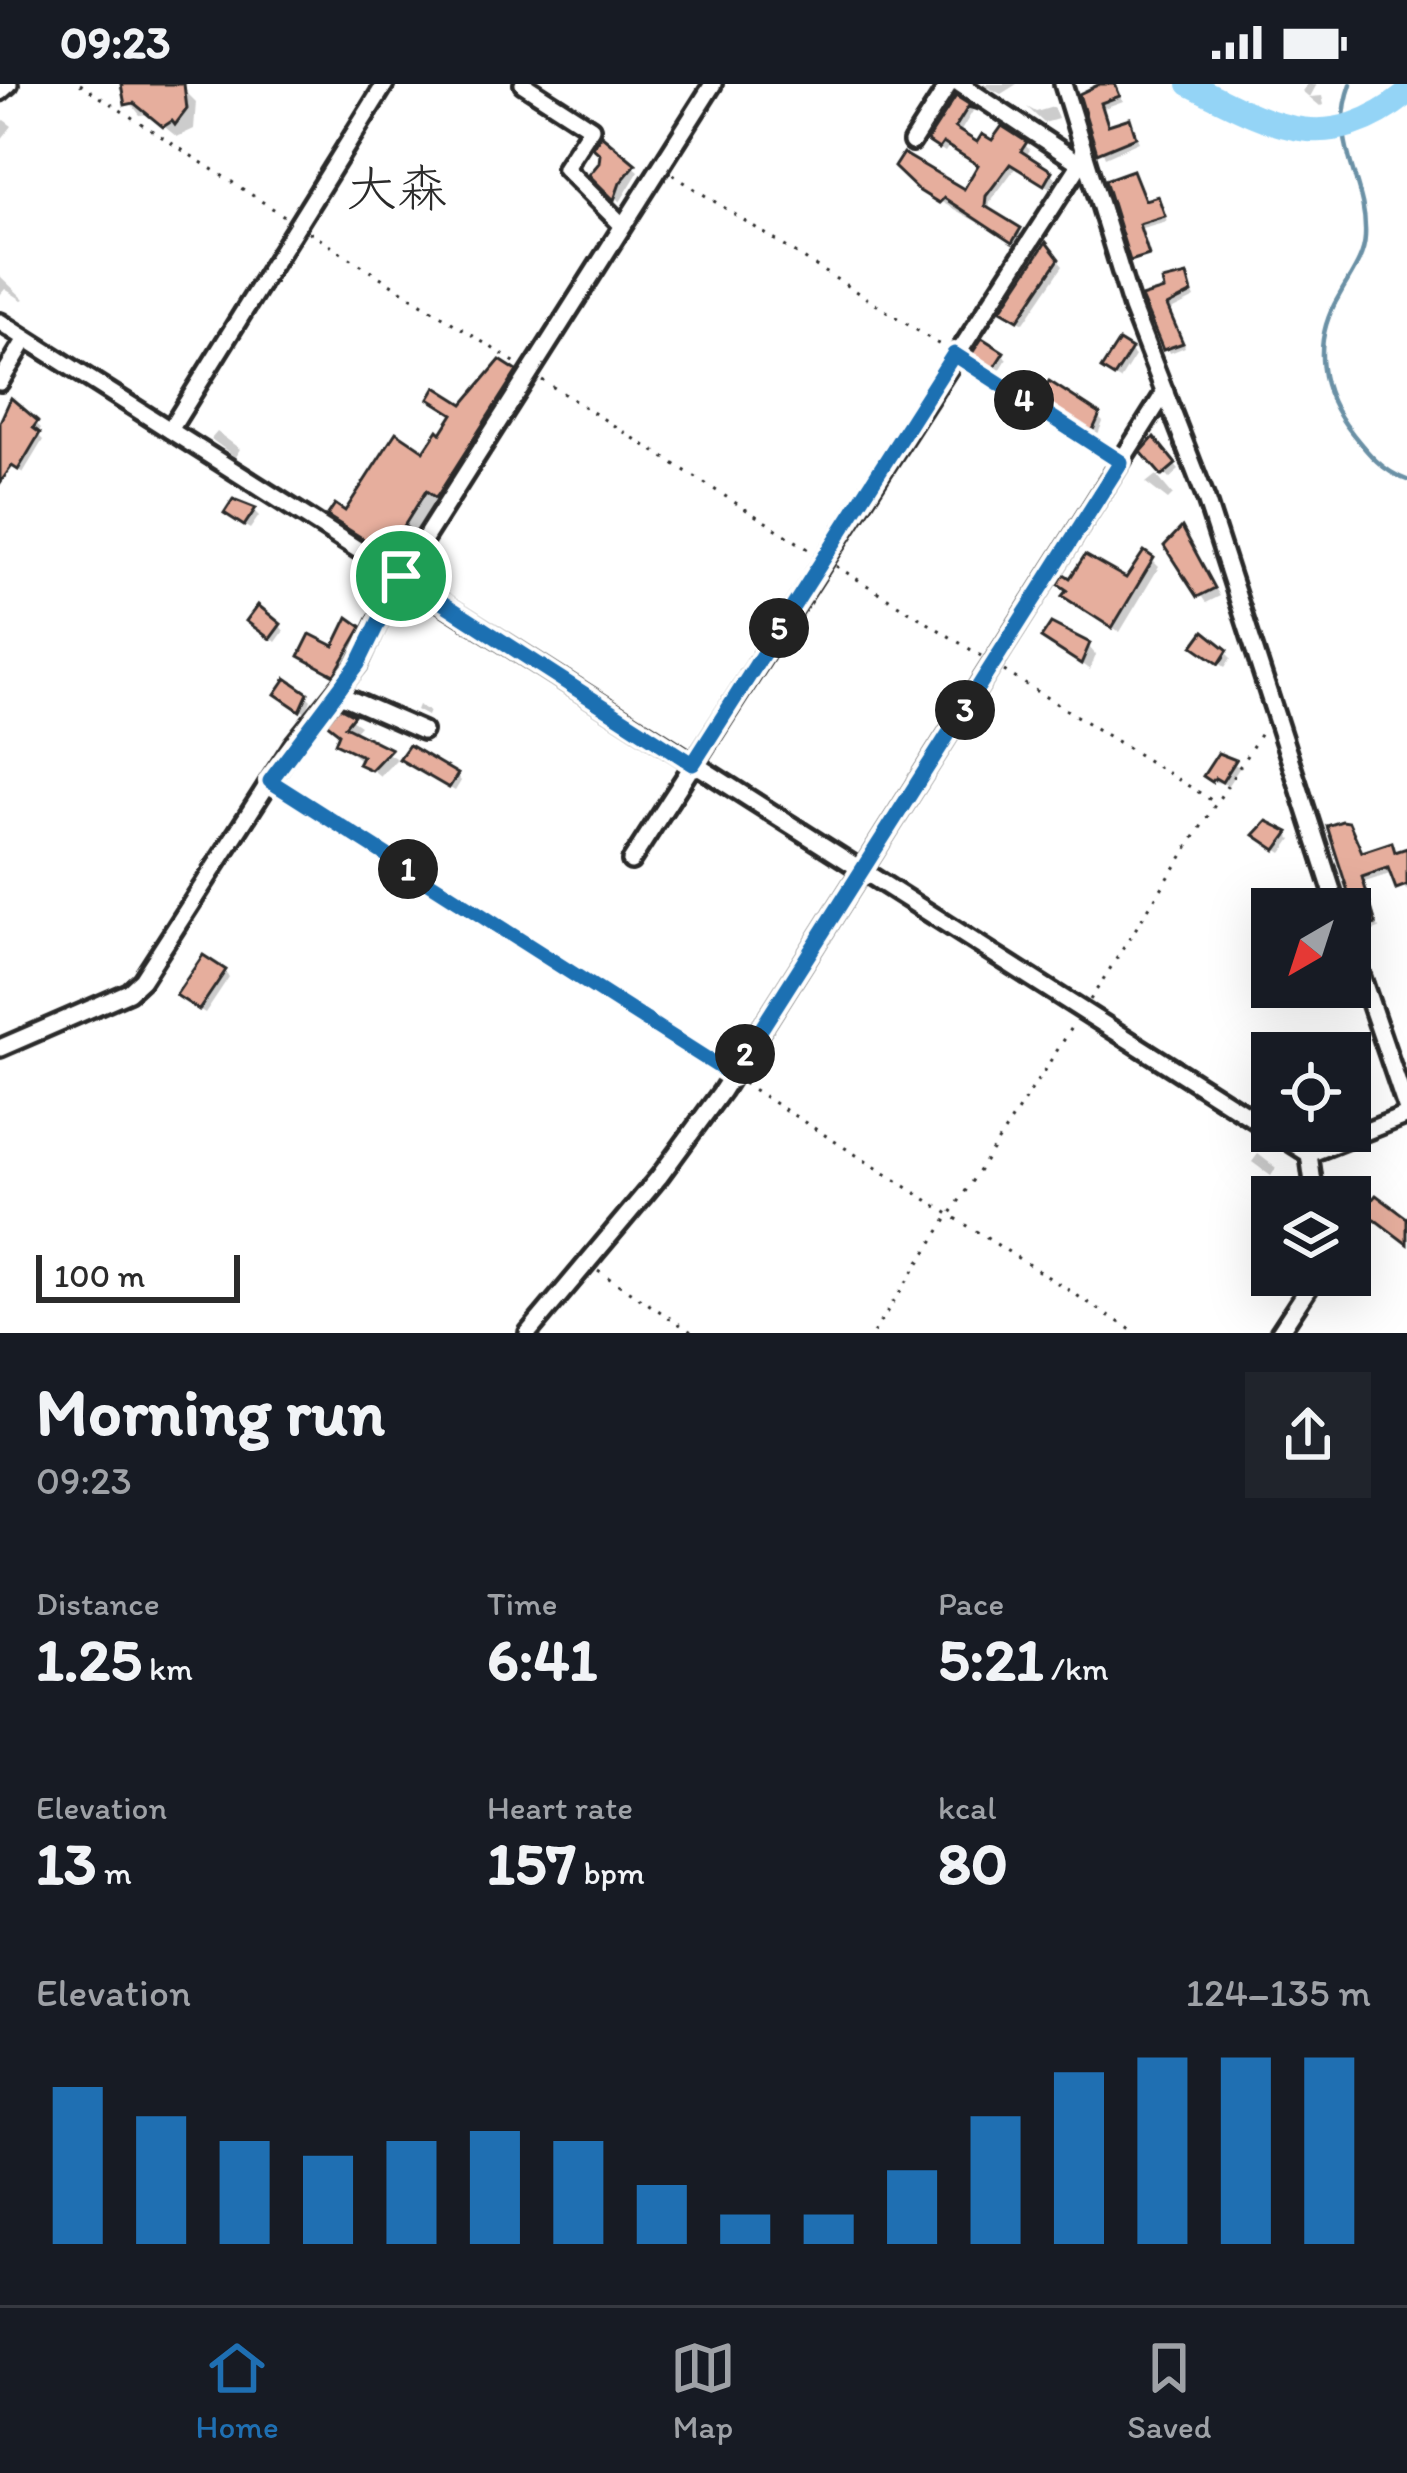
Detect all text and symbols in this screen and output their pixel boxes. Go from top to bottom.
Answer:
text: 09:23 [60,15,170,69]
district label: 大森 [346,158,448,219]
pin: 4 [994,370,1054,430]
text: 4 [1014,380,1034,419]
pin [350,525,452,627]
icon: arrive [368,543,434,609]
pin: 5 [749,598,809,658]
text: 5 [770,608,788,647]
pin: 3 [935,680,995,740]
text: 3 [956,690,974,729]
pin: 1 [378,839,438,899]
text: 1 [400,849,416,888]
north arrow [1251,888,1371,1008]
map controls [1251,888,1371,1296]
pin: 2 [715,1024,775,1084]
button: locate [1251,1032,1371,1152]
text: 2 [736,1034,754,1073]
button: layers [1251,1176,1371,1296]
scale bar [36,1249,240,1302]
text: 100 m [54,1256,145,1295]
text: Morning run [36,1372,385,1452]
button: share [1245,1372,1371,1498]
text: 09:23 [36,1457,132,1504]
text: Distance [36,1584,160,1623]
text: Time [487,1584,557,1623]
text: Pace [938,1584,1004,1623]
text: 1.25 [36,1623,142,1695]
text: 6:41 [487,1623,597,1695]
text: 5:21 [938,1623,1044,1695]
text: km [142,1649,193,1688]
text: /km [1044,1649,1109,1688]
text: Elevation [36,1788,167,1827]
text: Heart rate [487,1788,633,1827]
text: kcal [938,1788,997,1827]
text: 13 [36,1827,97,1899]
text: 157 [487,1827,576,1899]
text: 80 [938,1827,1008,1899]
text: m [97,1853,132,1892]
text: bpm [576,1853,645,1892]
text: Elevation [36,1969,191,2016]
text: 124–135 m [1186,1969,1371,2016]
tab: Home [196,2335,279,2446]
tab: Map [670,2335,736,2446]
tab: Saved [1127,2335,1211,2446]

